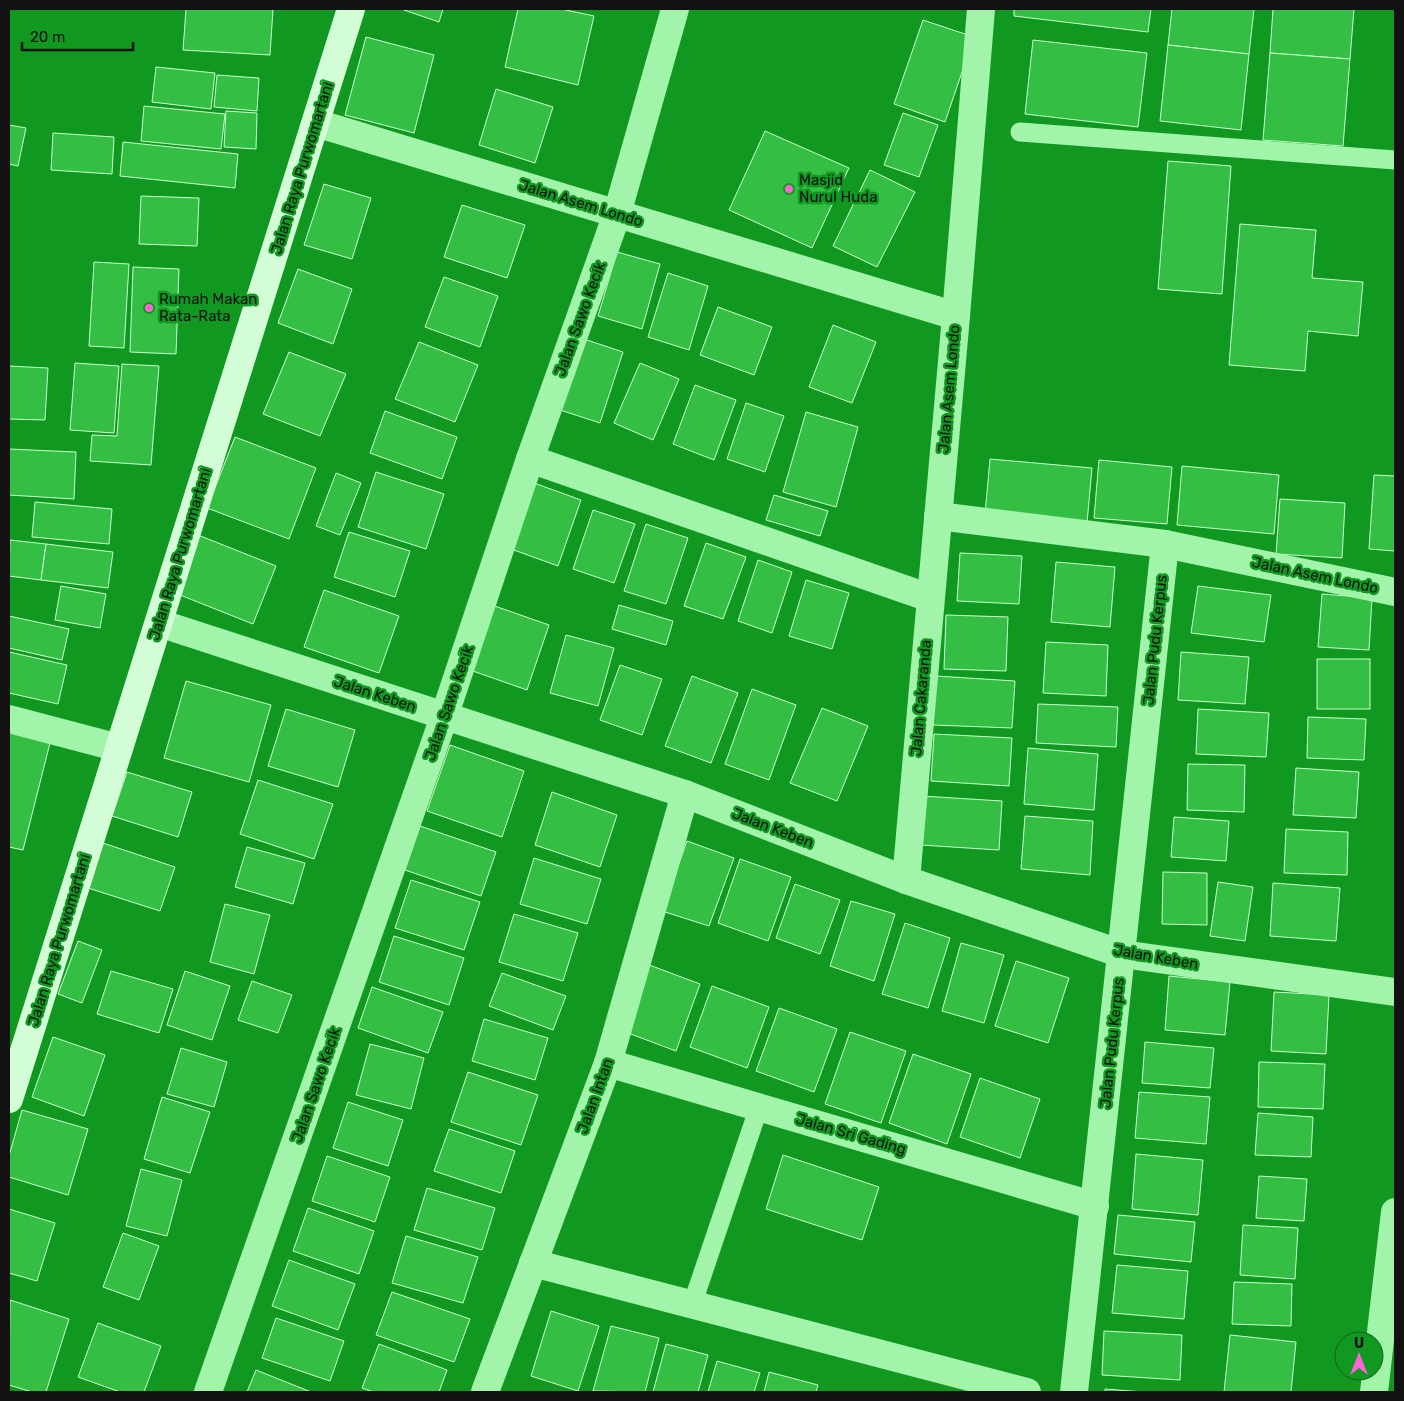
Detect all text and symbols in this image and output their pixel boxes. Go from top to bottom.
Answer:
scale bar [22,20,134,52]
text: 20 m [30,28,65,46]
street label: Jalan Raya Purwomartani [267,80,337,256]
place label: Masjid Nurul Huda [799,171,877,206]
street label: Jalan Asem Londo [517,176,645,230]
marker: Masjid Nurul Huda [783,183,795,195]
street label: Jalan Sawo Kecik [551,259,609,379]
place label: Rumah Makan Rata-Rata [159,290,257,325]
marker: Rumah Makan Rata-Rata [143,302,155,314]
street label: Jalan Asem Londo [934,324,964,454]
street label: Jalan Raya Purwomartani [145,466,215,642]
street label: Jalan Asem Londo [1250,553,1380,597]
street label: Jalan Pudu Kerpus [1139,574,1171,706]
street label: Jalan Cakaranda [907,639,935,757]
street label: Jalan Sawo Kecik [421,643,477,763]
street label: Jalan Keben [331,672,419,716]
street label: Jalan Keben [730,804,816,852]
street label: Jalan Raya Purwomartani [24,852,94,1028]
street label: Jalan Keben [1112,941,1200,973]
street label: Jalan Pudu Kerpus [1096,977,1128,1109]
street label: Jalan Sawo Kecik [288,1025,344,1145]
street label: Jalan Intan [573,1056,617,1136]
street label: Jalan Sri Gading [794,1110,908,1158]
north arrow [1334,1331,1384,1381]
text: U [1354,1335,1364,1352]

